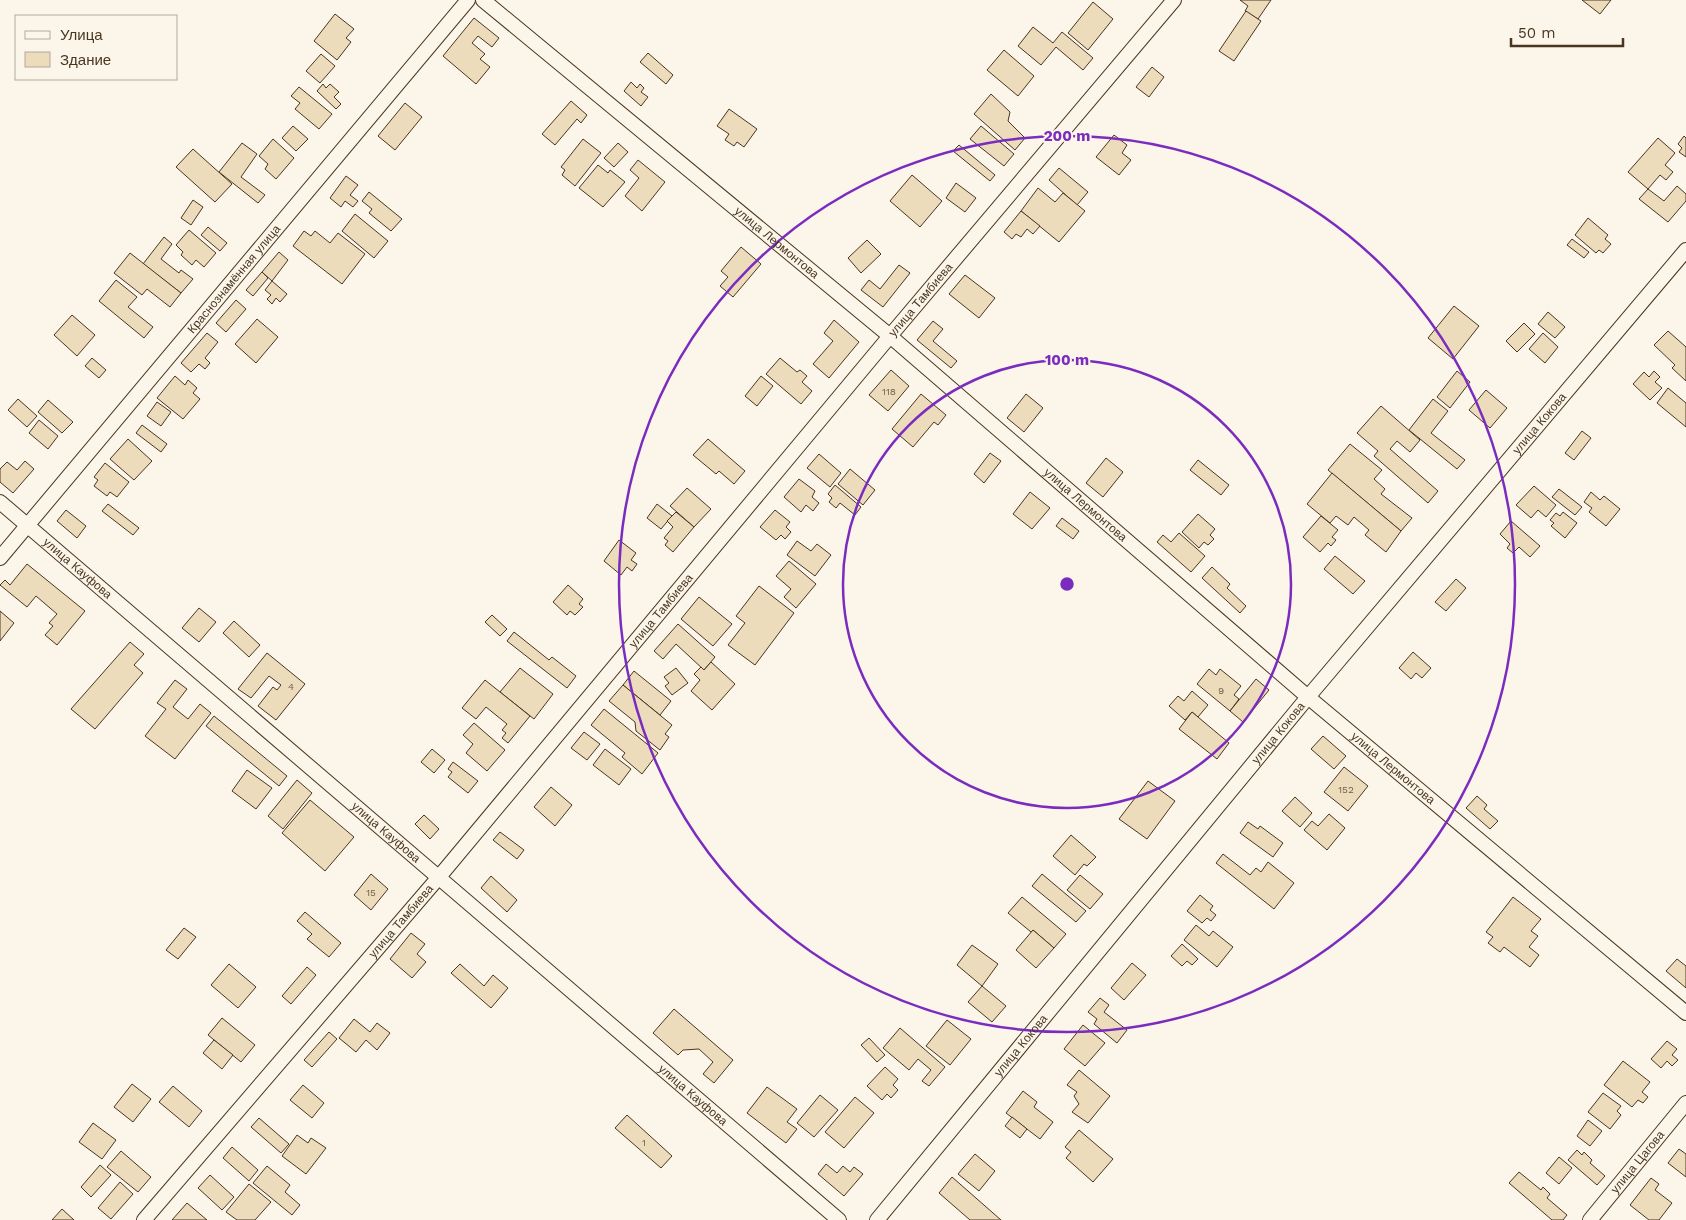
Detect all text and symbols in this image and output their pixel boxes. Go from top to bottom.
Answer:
legend [15,15,178,80]
scale bar [1511,15,1624,47]
text: 50 m [1518,24,1555,42]
text: Улица [60,26,103,44]
text: Здание [60,51,111,69]
text: 200 m [1044,127,1090,145]
street label: улица Лермонтова [732,204,822,282]
street label: Краснознамённая улица [185,222,283,336]
street label: улица Тамбиева [885,260,956,340]
text: 100 m [1045,351,1089,369]
house number: 118 [882,386,896,397]
street label: улица Кокова [1510,390,1569,457]
street label: улица Лермонтова [1041,465,1130,545]
street label: улица Кауфова [40,535,115,602]
street label: улица Тамбиева [626,571,696,651]
centre of rings [1058,575,1076,593]
house number: 4 [288,681,294,692]
house number: 9 [1218,685,1224,696]
street label: улица Кокова [1249,699,1308,767]
street label: улица Лермонтова [1348,729,1438,807]
house number: 152 [1338,784,1354,795]
street label: улица Кауфова [349,799,423,866]
street label: улица Тамбиева [366,882,436,961]
house number: 15 [366,887,376,898]
street label: улица Кокова [991,1012,1050,1079]
street label: улица Кауфова [656,1062,730,1128]
street label: улица Цагова [1608,1128,1668,1196]
house number: 1 [642,1137,646,1148]

